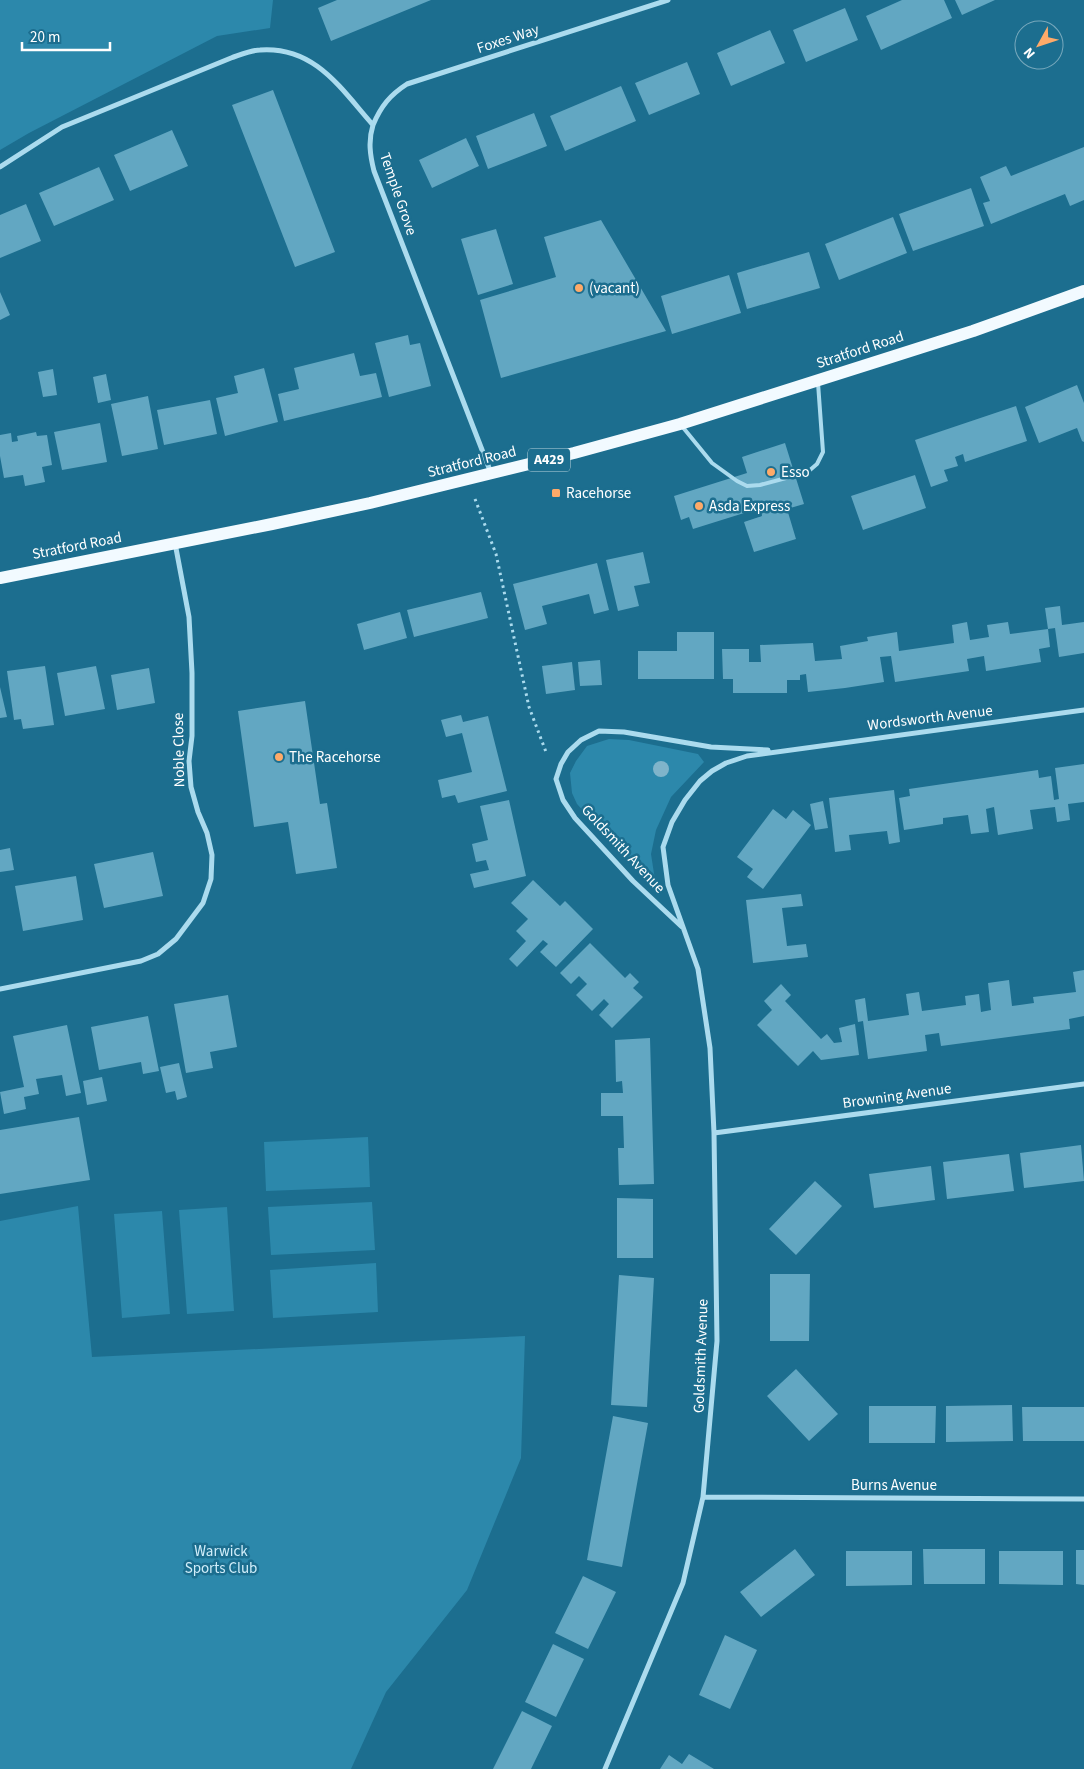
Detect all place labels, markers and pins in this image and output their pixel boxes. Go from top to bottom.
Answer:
place label: (vacant) [589,278,640,299]
marker: (vacant) [573,282,585,294]
place label: Esso [781,462,810,483]
marker: Esso [765,466,777,478]
place label: Racehorse [566,483,631,504]
marker: Racehorse [550,487,562,499]
place label: Asda Express [709,496,790,517]
marker: Asda Express [693,500,705,512]
place label: The Racehorse [289,747,381,768]
marker: The Racehorse [273,751,285,763]

